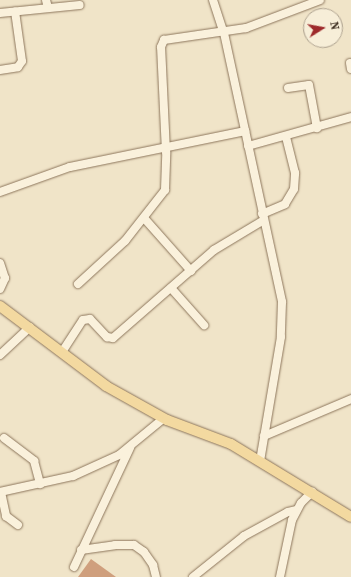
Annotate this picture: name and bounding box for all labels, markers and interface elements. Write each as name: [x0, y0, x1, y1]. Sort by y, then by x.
north arrow: [303, 8, 343, 48]
text: N: [326, 20, 342, 31]

